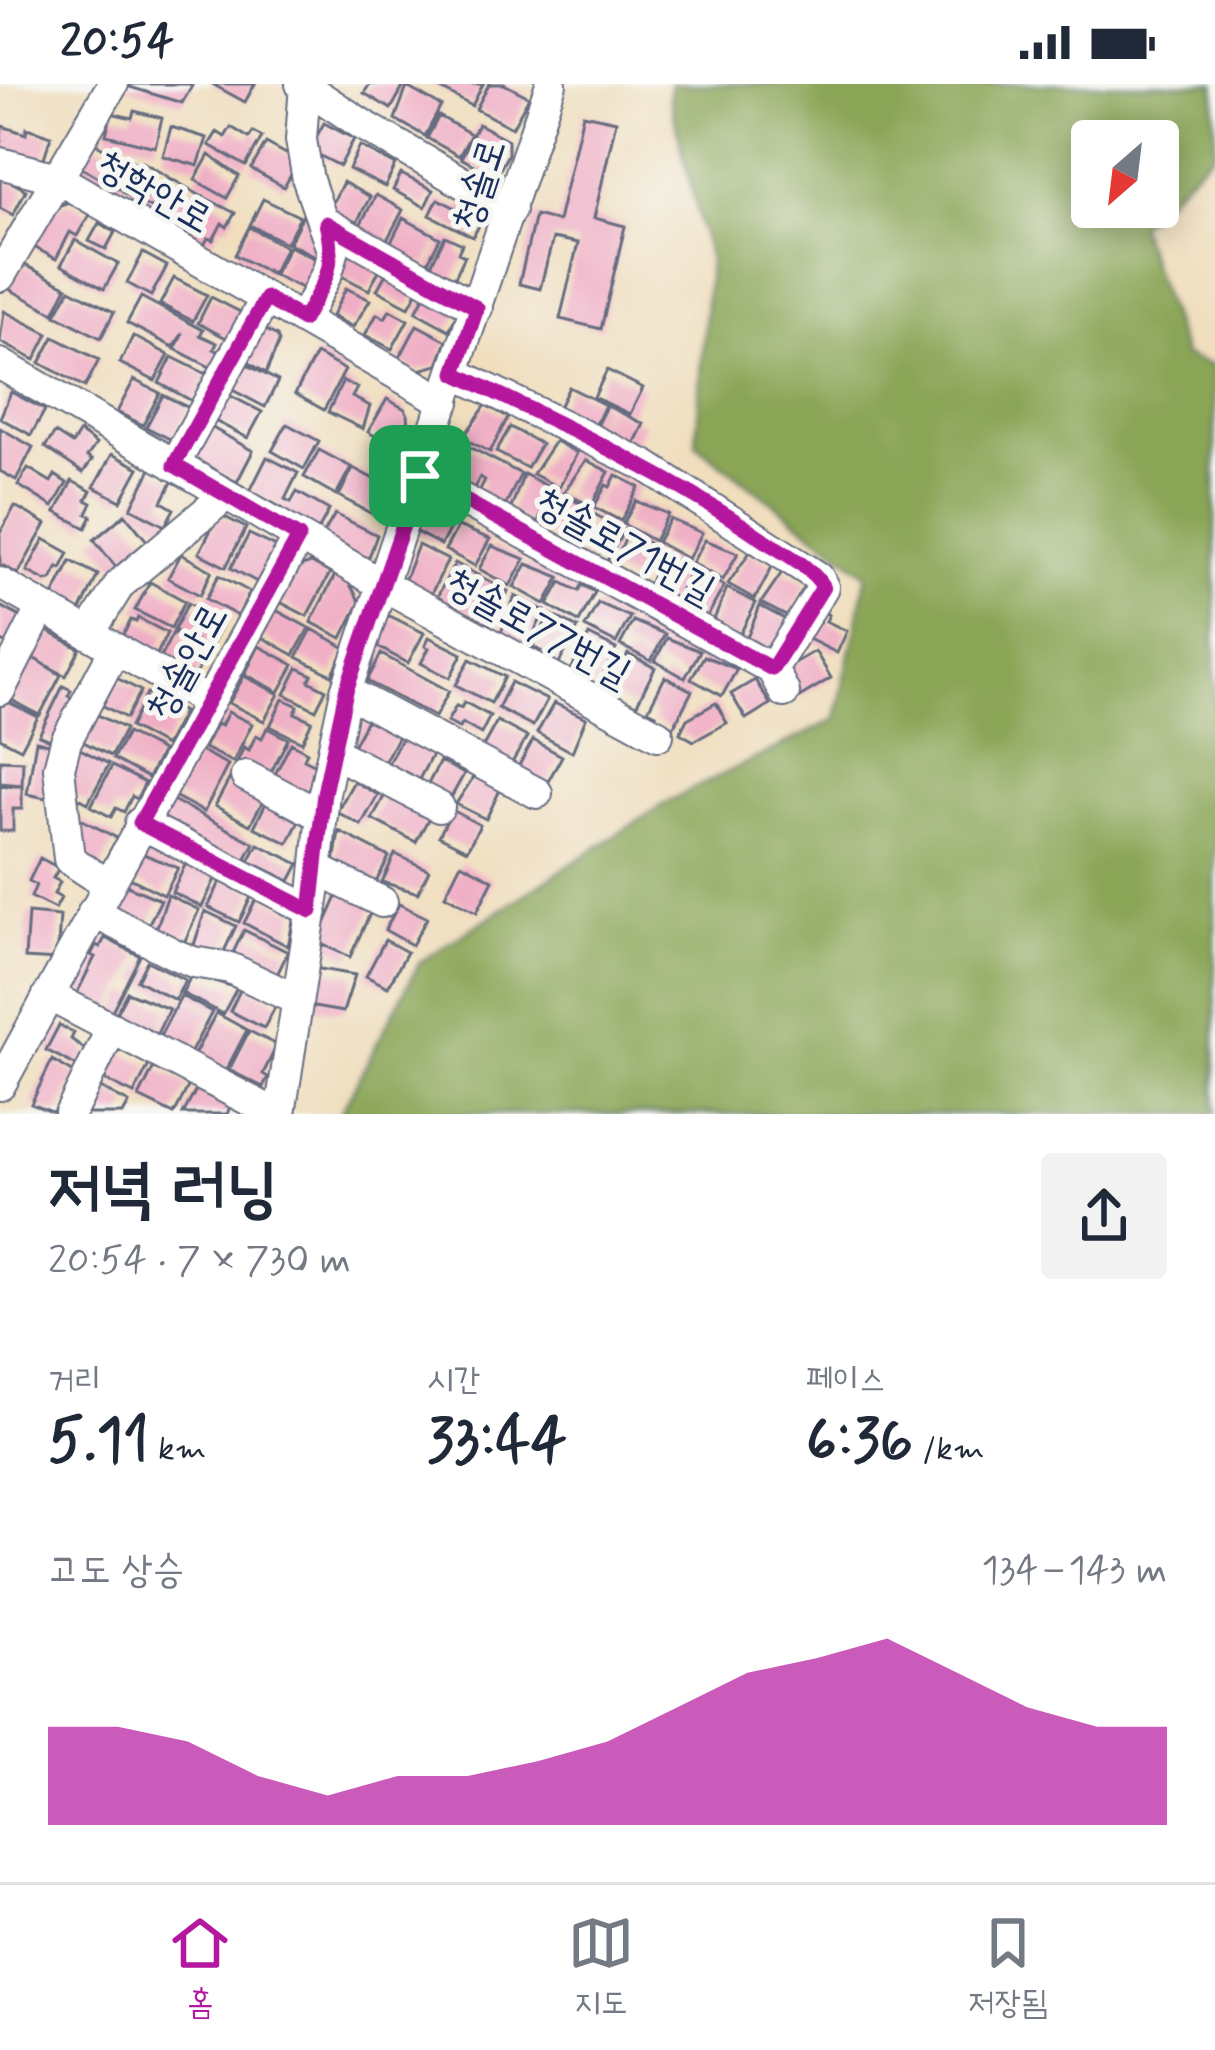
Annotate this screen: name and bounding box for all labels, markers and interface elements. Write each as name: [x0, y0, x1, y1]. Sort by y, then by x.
text: 20:54: [60, 13, 174, 72]
north arrow: [1071, 120, 1179, 228]
map controls: [1071, 120, 1179, 228]
street label: 청솔로: [442, 132, 519, 238]
street label: 청학안로: [86, 140, 220, 246]
pin: [369, 425, 471, 527]
icon: arrive: [387, 443, 453, 509]
street label: 청솔로71번길: [525, 477, 723, 617]
street label: 청솔로77번길: [436, 557, 639, 701]
street label: 청솔안로: [135, 595, 241, 730]
text: 저녁 러닝: [48, 1148, 278, 1234]
button: share: [1041, 1153, 1167, 1279]
text: 20:54 · 7 × 730 m: [48, 1236, 351, 1287]
text: 거리: [48, 1359, 101, 1403]
text: 시간: [427, 1359, 480, 1403]
text: 페이스: [806, 1359, 886, 1403]
text: 5.11: [48, 1403, 149, 1482]
text: 33:44: [427, 1403, 567, 1482]
text: 6:36: [806, 1403, 913, 1482]
text: km: [149, 1428, 206, 1472]
text: /km: [913, 1428, 985, 1472]
text: 고도 상승: [48, 1546, 184, 1597]
text: 134–143 m: [981, 1546, 1167, 1597]
tab: 홈: [167, 1910, 233, 2026]
tab: 지도: [568, 1910, 634, 2026]
tab: 저장됨: [968, 1910, 1048, 2026]

